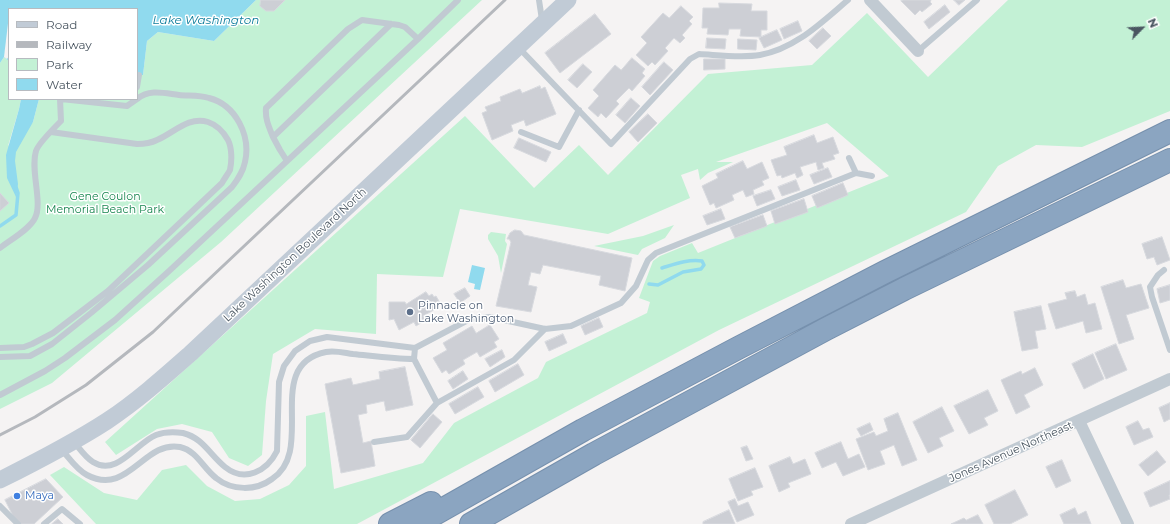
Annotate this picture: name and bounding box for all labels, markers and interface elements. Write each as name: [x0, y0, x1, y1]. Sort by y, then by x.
legend: [8, 8, 138, 100]
north arrow: [1122, 8, 1162, 48]
water label: Lake Washington: [153, 13, 259, 27]
text: N: [1145, 16, 1161, 30]
text: Road: [46, 17, 77, 32]
text: Railway: [46, 37, 92, 52]
text: Park: [46, 57, 73, 72]
text: Water: [46, 77, 82, 92]
street label: Lake Washington Boulevard North: [221, 185, 369, 325]
park label: Gene Coulon Memorial Beach Park: [46, 190, 164, 216]
place label: Pinnacle on Lake Washington: [418, 299, 514, 325]
marker: Pinnacle on Lake Washington: [405, 307, 415, 317]
street label: Jones Avenue Northeast: [947, 419, 1075, 485]
place label: Maya: [25, 489, 54, 503]
marker: Maya: [12, 491, 22, 501]

